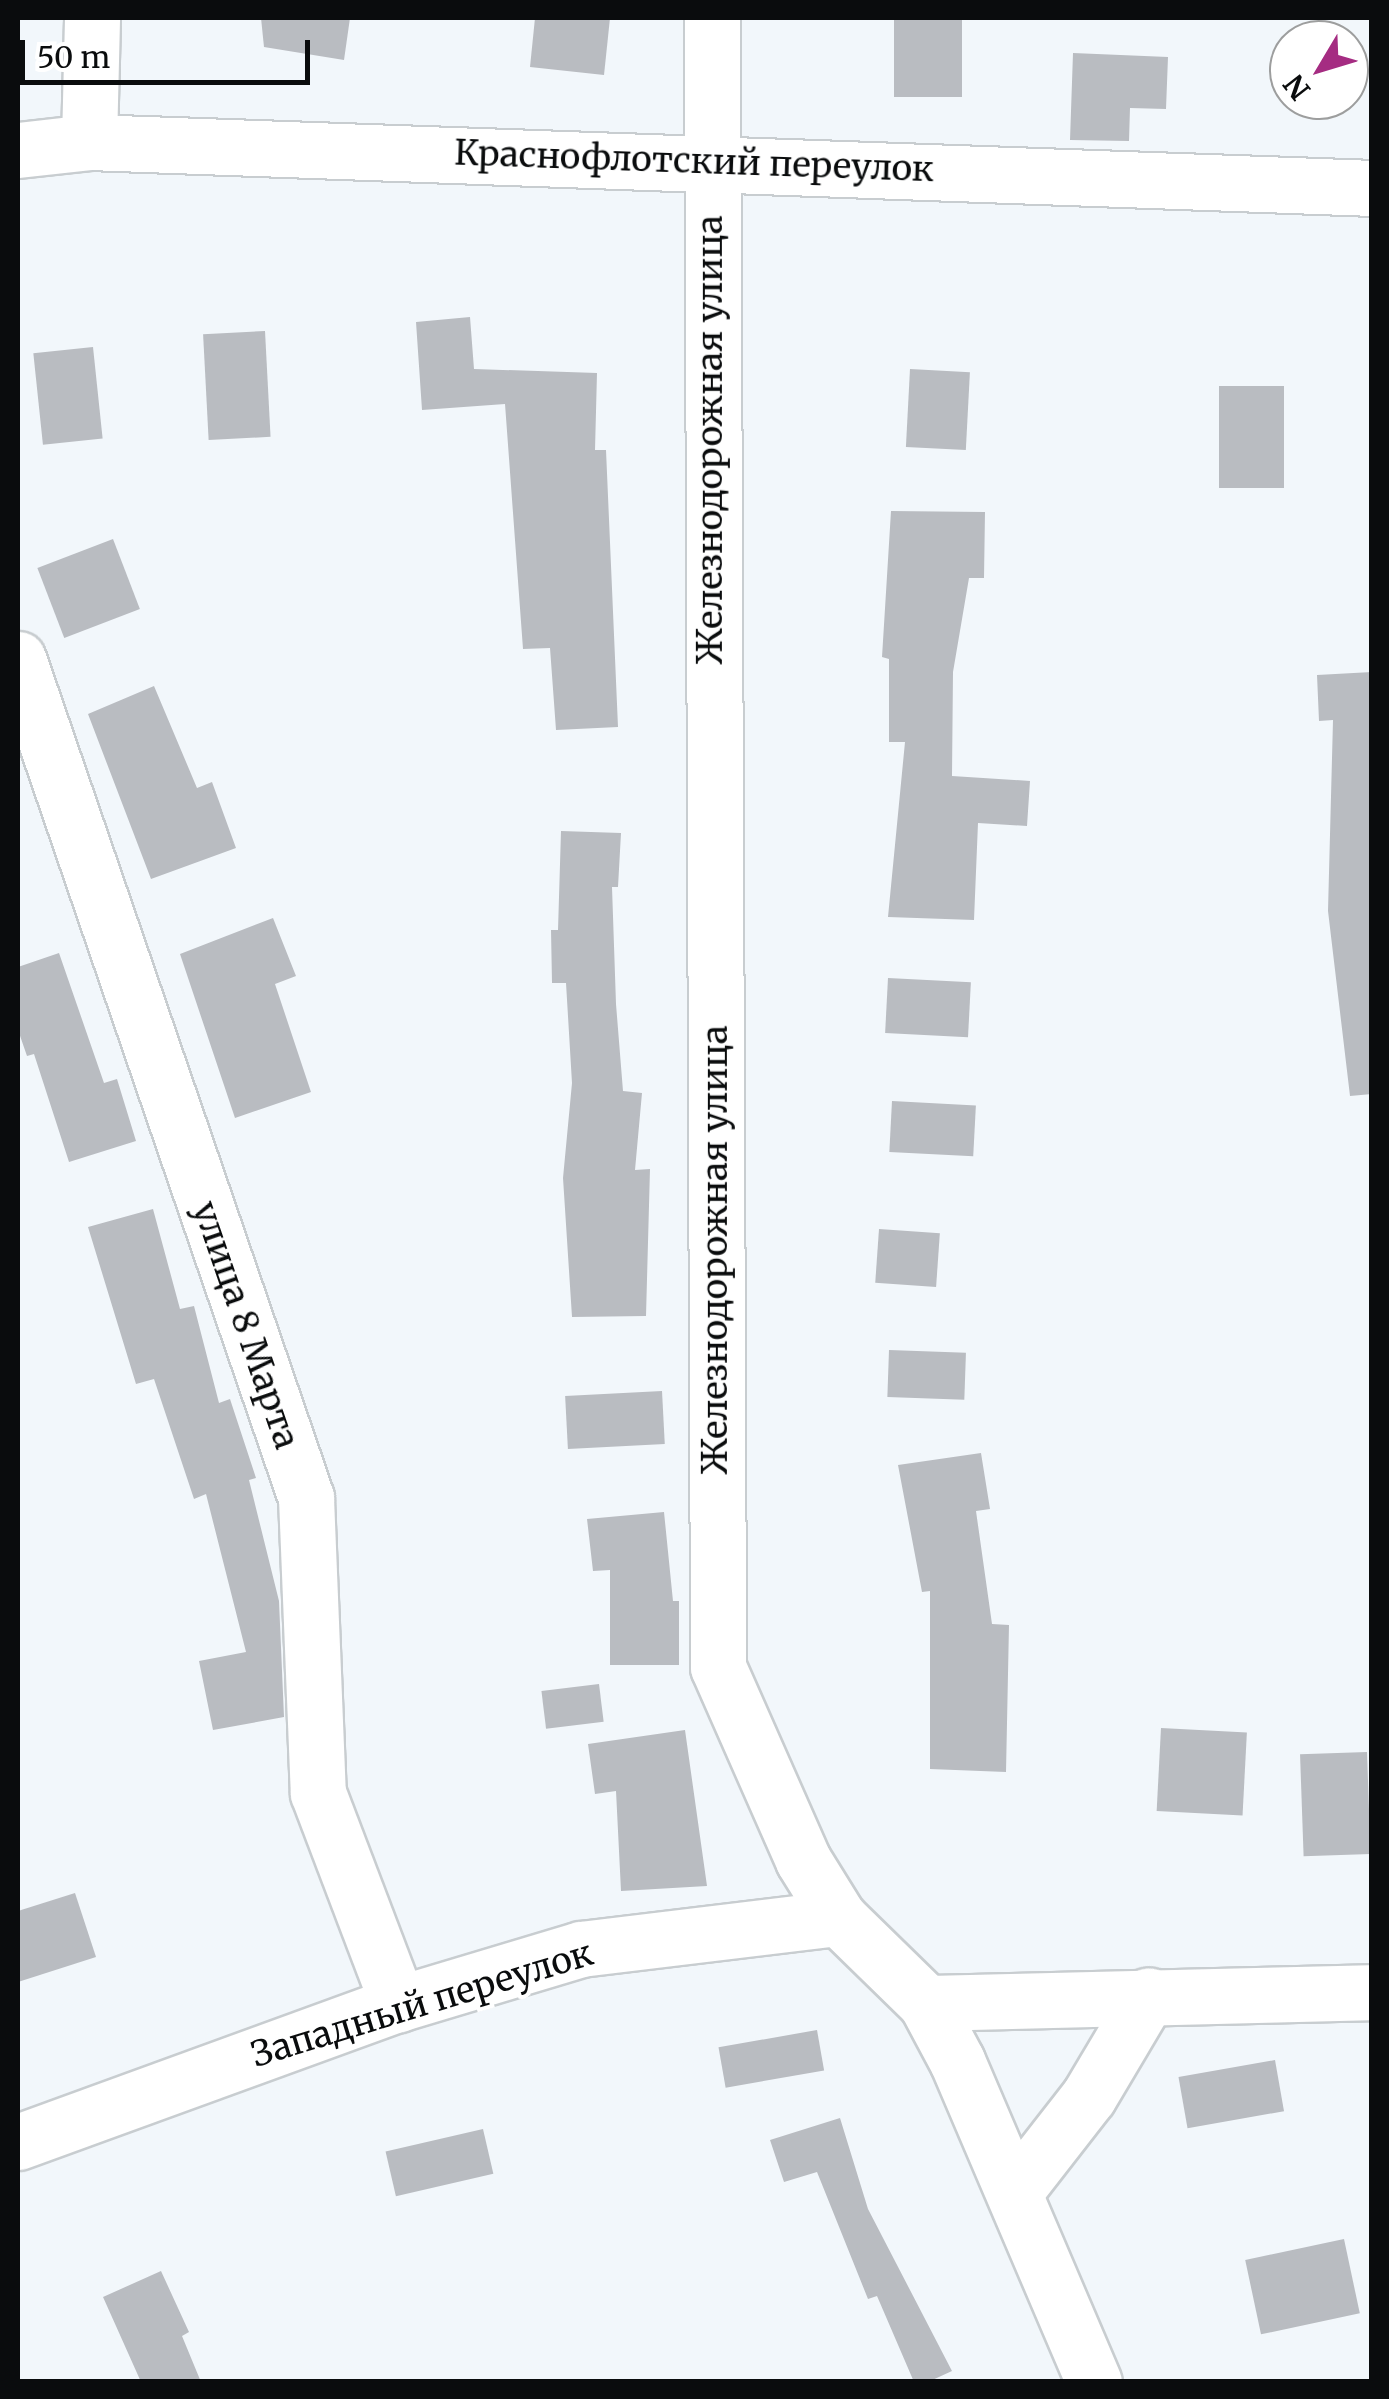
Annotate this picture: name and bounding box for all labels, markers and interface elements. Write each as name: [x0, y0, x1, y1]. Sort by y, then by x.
scale bar: [25, 20, 315, 82]
north arrow: [1269, 20, 1369, 120]
text: 50 m: [37, 38, 110, 76]
text: N: [1276, 67, 1318, 107]
street label: Краснофлотский переулок: [453, 132, 935, 190]
street label: Железнодорожная улица: [689, 215, 731, 665]
street label: Железнодорожная улица: [694, 1025, 736, 1475]
street label: улица 8 Марта: [184, 1196, 308, 1454]
street label: Западный переулок: [246, 1932, 598, 2076]

